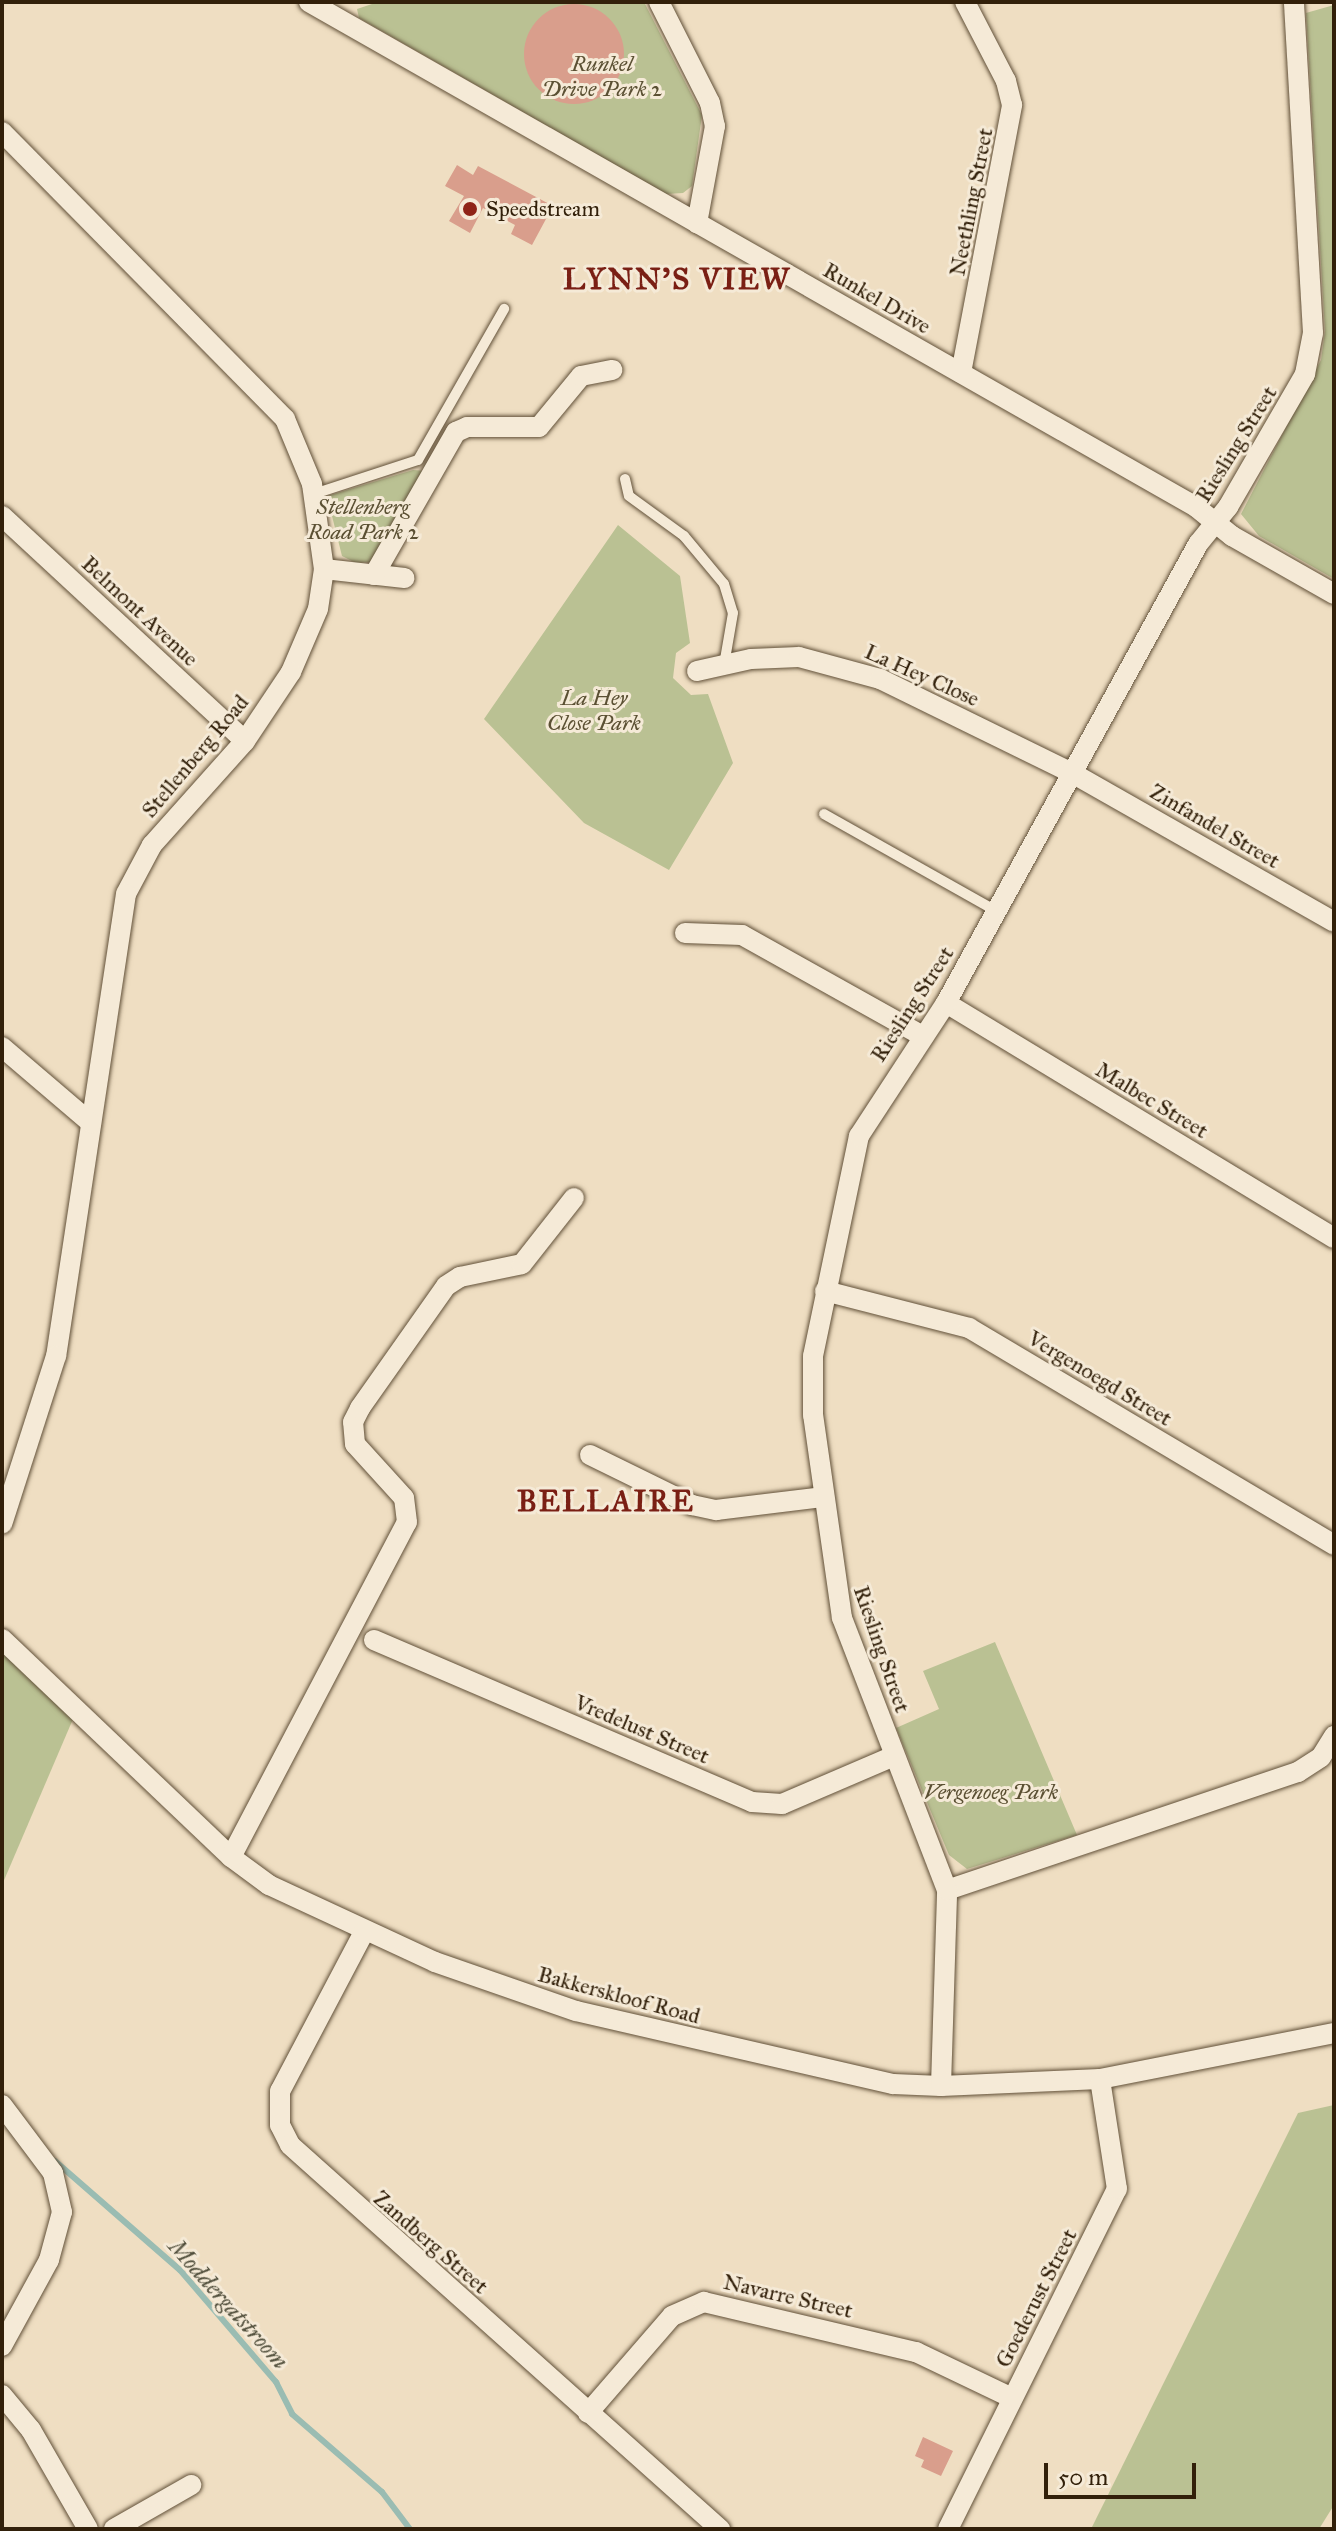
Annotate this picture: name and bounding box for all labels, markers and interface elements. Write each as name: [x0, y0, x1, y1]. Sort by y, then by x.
park label: Runkel Drive Park 2: [542, 50, 662, 102]
street label: Neethling Street: [944, 126, 998, 278]
place label: Speedstream: [486, 196, 600, 222]
marker: Speedstream: [461, 200, 479, 218]
street label: Runkel Drive: [819, 257, 935, 339]
district label: LYNN'S VIEW: [563, 261, 791, 297]
street label: Riesling Street: [1190, 381, 1282, 507]
park label: Stellenberg Road Park 2: [307, 493, 419, 544]
street label: Belmont Avenue: [76, 550, 204, 672]
street label: La Hey Close: [861, 638, 983, 712]
park label: La Hey Close Park: [547, 684, 641, 736]
street label: Stellenberg Road: [136, 689, 254, 823]
street label: Zinfandel Street: [1145, 778, 1285, 874]
street label: Riesling Street: [865, 941, 959, 1067]
street label: Malbec Street: [1091, 1056, 1213, 1144]
street label: Vergenoegd Street: [1023, 1325, 1177, 1431]
district label: BELLAIRE: [517, 1483, 695, 1519]
street label: Riesling Street: [848, 1582, 916, 1716]
street label: Vredelust Street: [571, 1689, 713, 1769]
park label: Vergenoeg Park: [924, 1779, 1058, 1805]
street label: Bakkerskloof Road: [535, 1961, 703, 2029]
street label: Zandberg Street: [368, 2185, 494, 2299]
street label: Goederust Street: [990, 2224, 1082, 2372]
water label: Moddergatstroom: [162, 2233, 294, 2375]
street label: Navarre Street: [721, 2268, 855, 2324]
scale bar: [1048, 2447, 1200, 2497]
text: 50 m: [1058, 2462, 1108, 2492]

